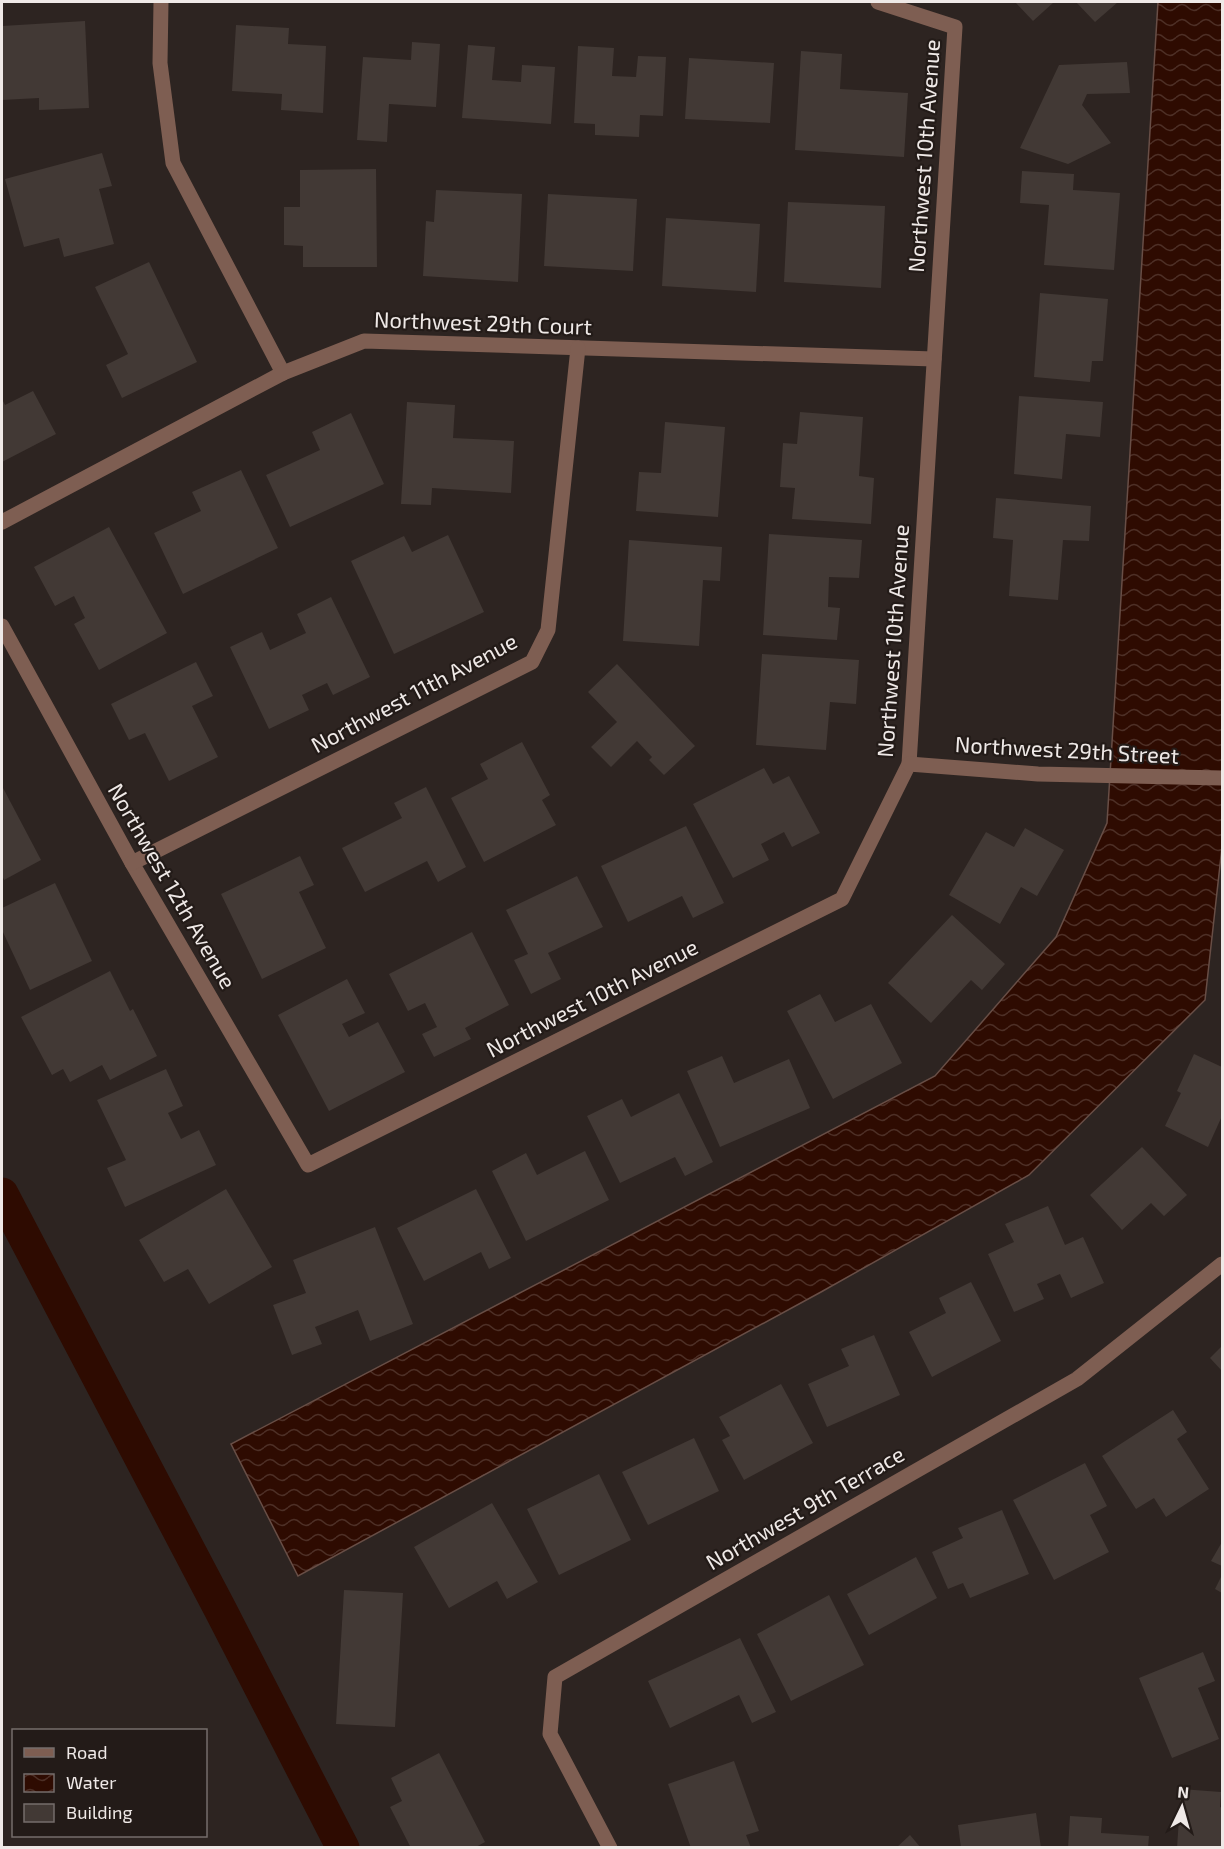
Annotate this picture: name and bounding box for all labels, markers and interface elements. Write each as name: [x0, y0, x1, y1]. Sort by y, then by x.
street label: Northwest 10th Avenue: [902, 38, 944, 273]
street label: Northwest 29th Court: [374, 305, 592, 339]
street label: Northwest 10th Avenue: [871, 523, 913, 758]
street label: Northwest 11th Avenue: [306, 627, 521, 757]
street label: Northwest 29th Street: [954, 730, 1180, 768]
street label: Northwest 12th Avenue: [103, 778, 242, 993]
street label: Northwest 10th Avenue: [482, 932, 702, 1062]
street label: Northwest 9th Terrace: [701, 1440, 908, 1575]
legend: [12, 1729, 207, 1837]
text: Road: [66, 1741, 107, 1763]
text: Water: [66, 1771, 116, 1793]
north arrow: [1152, 1777, 1212, 1837]
text: N: [1177, 1782, 1190, 1802]
text: Building: [66, 1801, 133, 1823]

